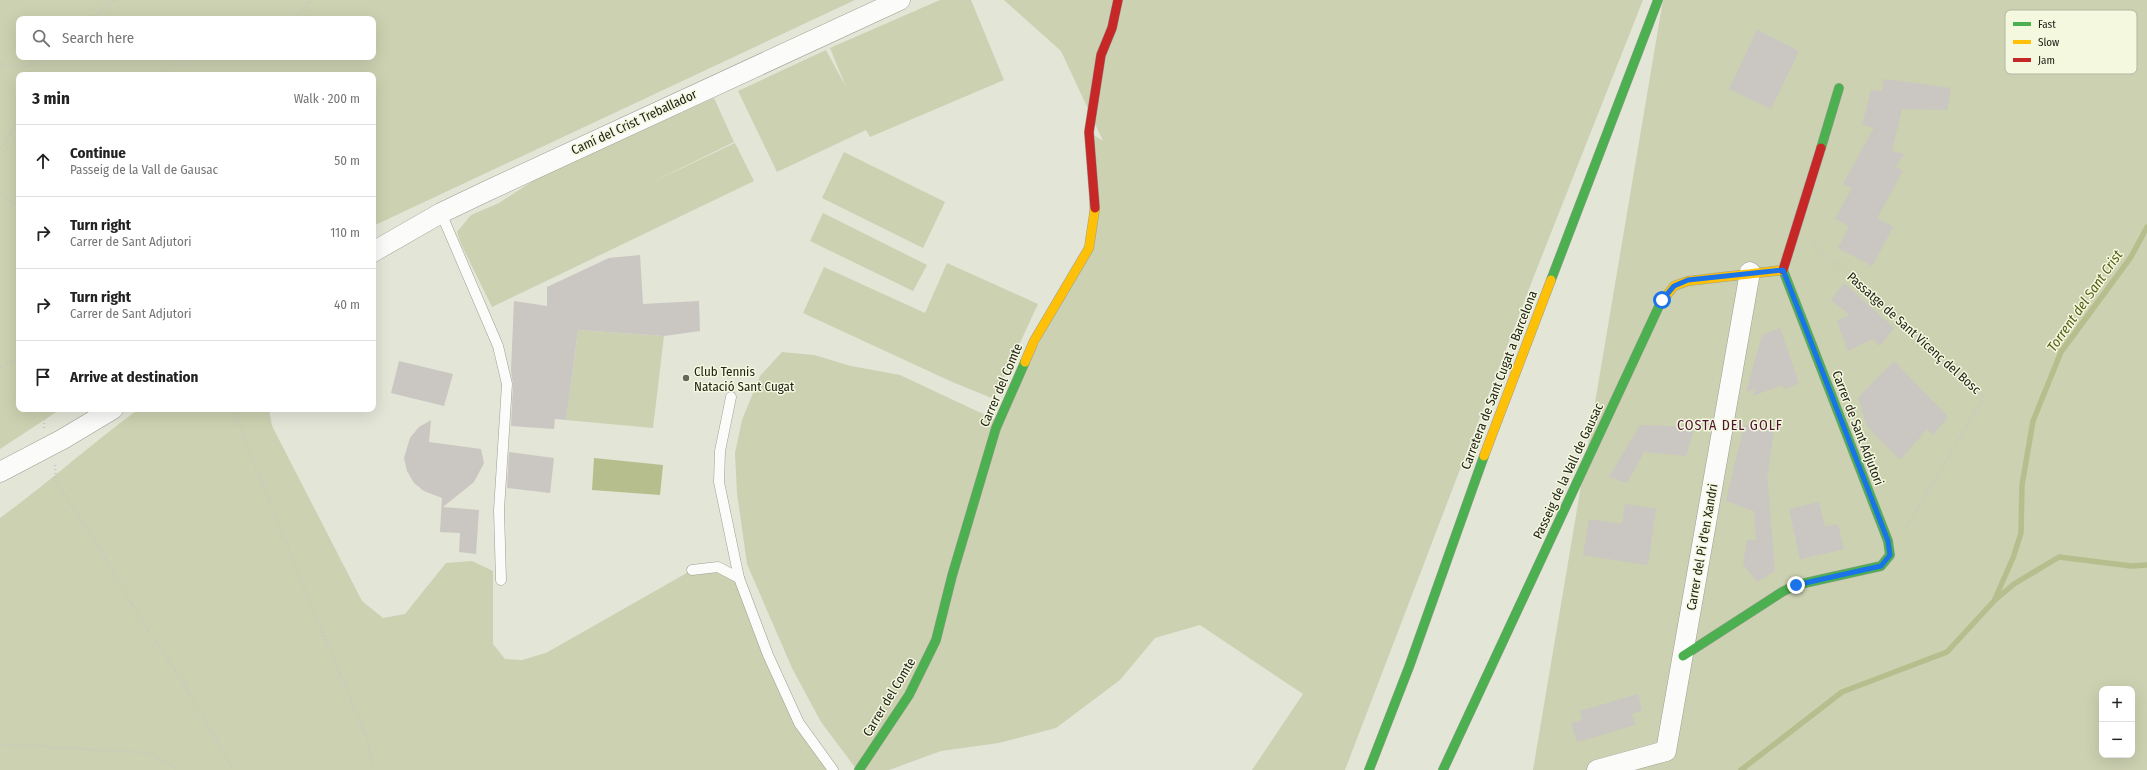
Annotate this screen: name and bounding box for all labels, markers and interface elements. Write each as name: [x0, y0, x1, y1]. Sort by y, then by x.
legend: [2005, 10, 2137, 74]
search box: [16, 16, 376, 60]
text: Fast: [2038, 18, 2056, 31]
icon: search: [30, 27, 52, 49]
text: Search here: [62, 29, 134, 47]
text: Slow: [2038, 36, 2059, 49]
text: Jam: [2038, 54, 2055, 67]
street label: Camí del Crist Treballador: [569, 86, 700, 158]
text: 3 min: [32, 88, 70, 109]
text: Walk · 200 m: [294, 91, 360, 106]
text: Continue: [70, 144, 126, 162]
icon: ahead: [32, 150, 54, 172]
text: 50 m: [334, 153, 360, 168]
text: Passeig de la Vall de Gausac: [70, 162, 218, 177]
text: Turn right: [70, 216, 131, 234]
icon: right: [32, 222, 54, 244]
text: 110 m: [330, 225, 360, 240]
text: Carrer de Sant Adjutori: [70, 234, 192, 249]
water label: Torrent del Sant Crist: [2044, 247, 2127, 355]
street label: Passatge de Sant Vicenç del Bosc: [1844, 269, 1984, 397]
text: Turn right: [70, 288, 131, 306]
street label: Carretera de Sant Cugat a Barcelona: [1458, 288, 1540, 472]
route start: [1653, 291, 1671, 309]
icon: right: [32, 294, 54, 316]
text: 40 m: [334, 297, 360, 312]
text: Carrer de Sant Adjutori: [70, 306, 192, 321]
street label: Carrer del Comte: [977, 341, 1025, 429]
place label: Club Tennis Natació Sant Cugat: [694, 364, 795, 394]
icon: arrive: [32, 366, 54, 388]
text: Arrive at destination: [70, 368, 198, 386]
street label: Carrer de Sant Adjutori: [1829, 369, 1887, 487]
marker: Club Tennis Natació Sant Cugat: [681, 373, 691, 383]
street label: Passeig de la Vall de Gausac: [1530, 400, 1606, 541]
district label: COSTA DEL GOLF: [1677, 417, 1783, 434]
street label: Carrer del Pi d'en Xandri: [1683, 482, 1721, 612]
route end: [1787, 576, 1805, 594]
street label: Carrer del Comte: [860, 655, 918, 739]
map controls: [2099, 686, 2135, 758]
button: +: [2099, 686, 2135, 722]
button: −: [2099, 722, 2135, 758]

